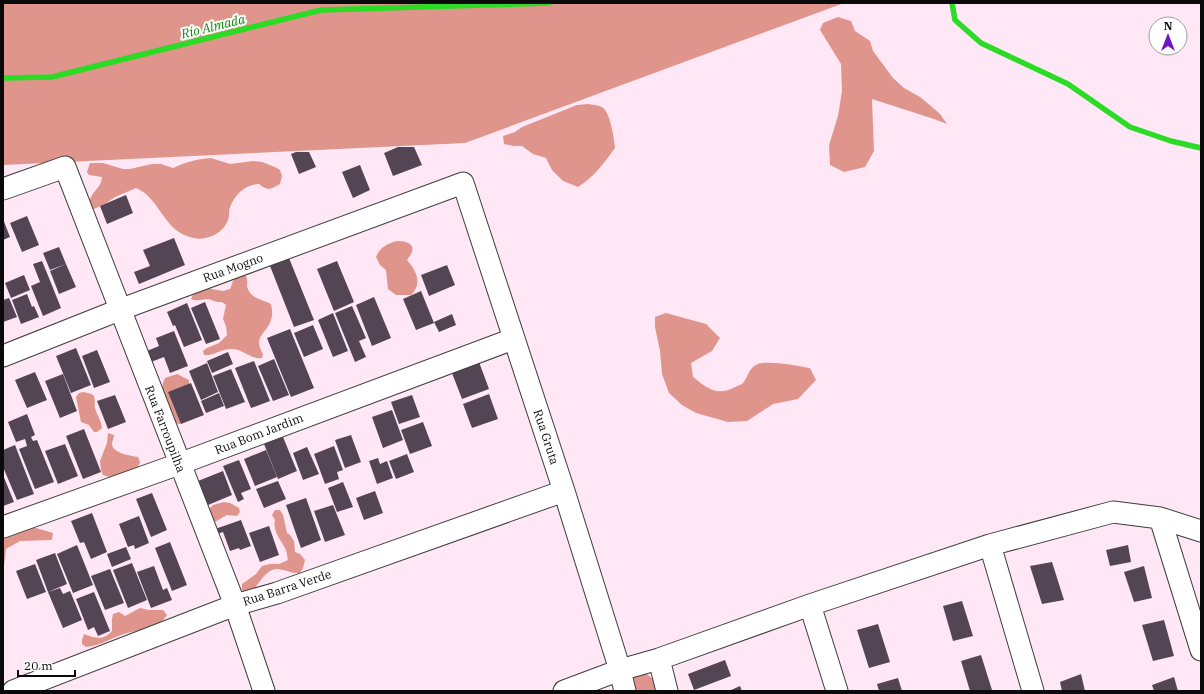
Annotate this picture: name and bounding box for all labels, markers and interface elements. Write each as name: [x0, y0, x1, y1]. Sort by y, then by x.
water label: Río Almada: [178, 10, 247, 43]
north arrow: [1148, 16, 1188, 56]
text: N: [1164, 19, 1173, 33]
street label: Rua Mogno: [201, 250, 265, 285]
street label: Rua Farroupilha: [142, 383, 189, 475]
street label: Rua Gruta: [531, 407, 563, 467]
street label: Rua Bom Jardim: [212, 410, 306, 457]
street label: Rua Barra Verde: [241, 566, 333, 609]
scale bar: [18, 652, 75, 678]
text: 20 m: [24, 658, 53, 673]

